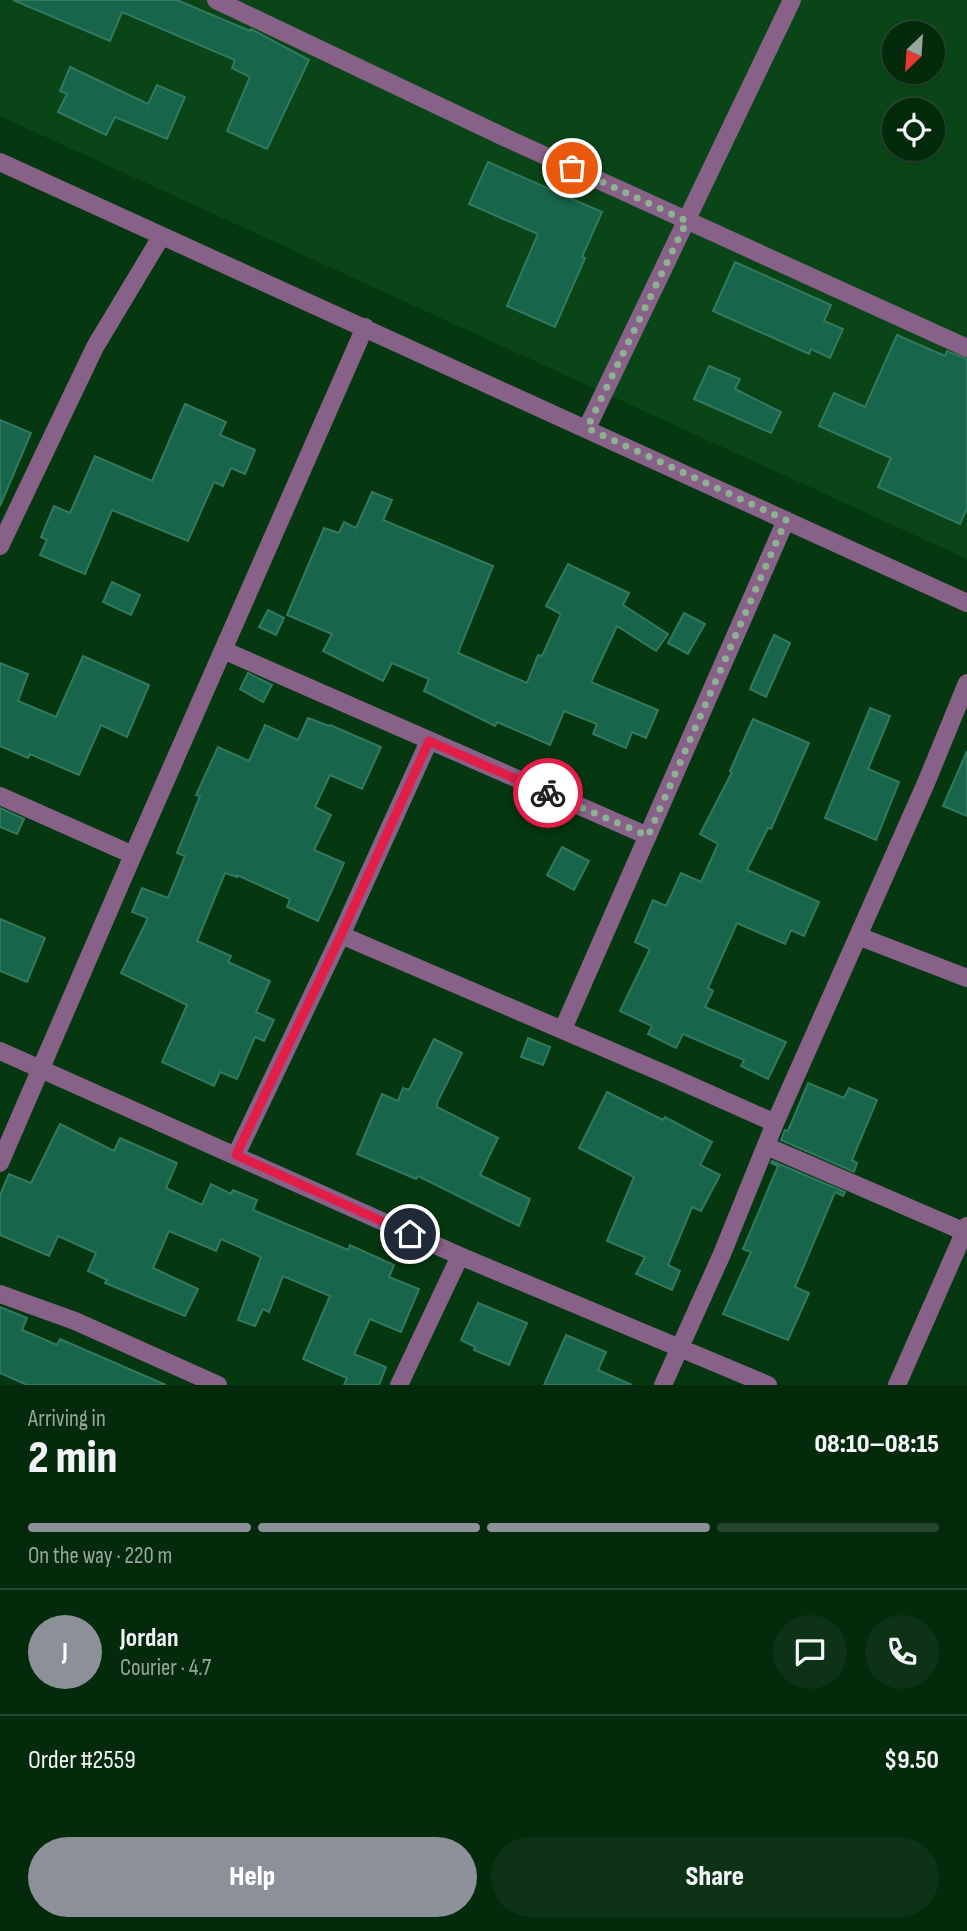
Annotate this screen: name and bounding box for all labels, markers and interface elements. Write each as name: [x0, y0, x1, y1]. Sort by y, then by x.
north arrow: [882, 21, 945, 84]
map controls: [882, 21, 945, 161]
button: locate: [882, 98, 945, 161]
pin: [542, 138, 602, 198]
icon: bag: [553, 149, 591, 187]
courier: [513, 758, 583, 828]
icon: bike: [529, 774, 567, 812]
pin: [380, 1204, 440, 1264]
icon: home: [391, 1215, 429, 1253]
text: Arriving in: [28, 1405, 106, 1433]
text: 08:10–08:15: [814, 1429, 939, 1460]
text: 2 min: [28, 1431, 117, 1486]
text: On the way · 220 m: [28, 1542, 172, 1570]
button: chat: [773, 1615, 847, 1689]
button: phone: [865, 1615, 939, 1689]
text: Jordan: [120, 1623, 178, 1654]
text: J: [62, 1637, 68, 1668]
text: Courier · 4.7: [120, 1654, 211, 1682]
text: Order #2559: [28, 1745, 136, 1776]
text: $9.50: [884, 1745, 939, 1776]
button: Help: [28, 1837, 477, 1917]
button: Share: [491, 1837, 939, 1917]

